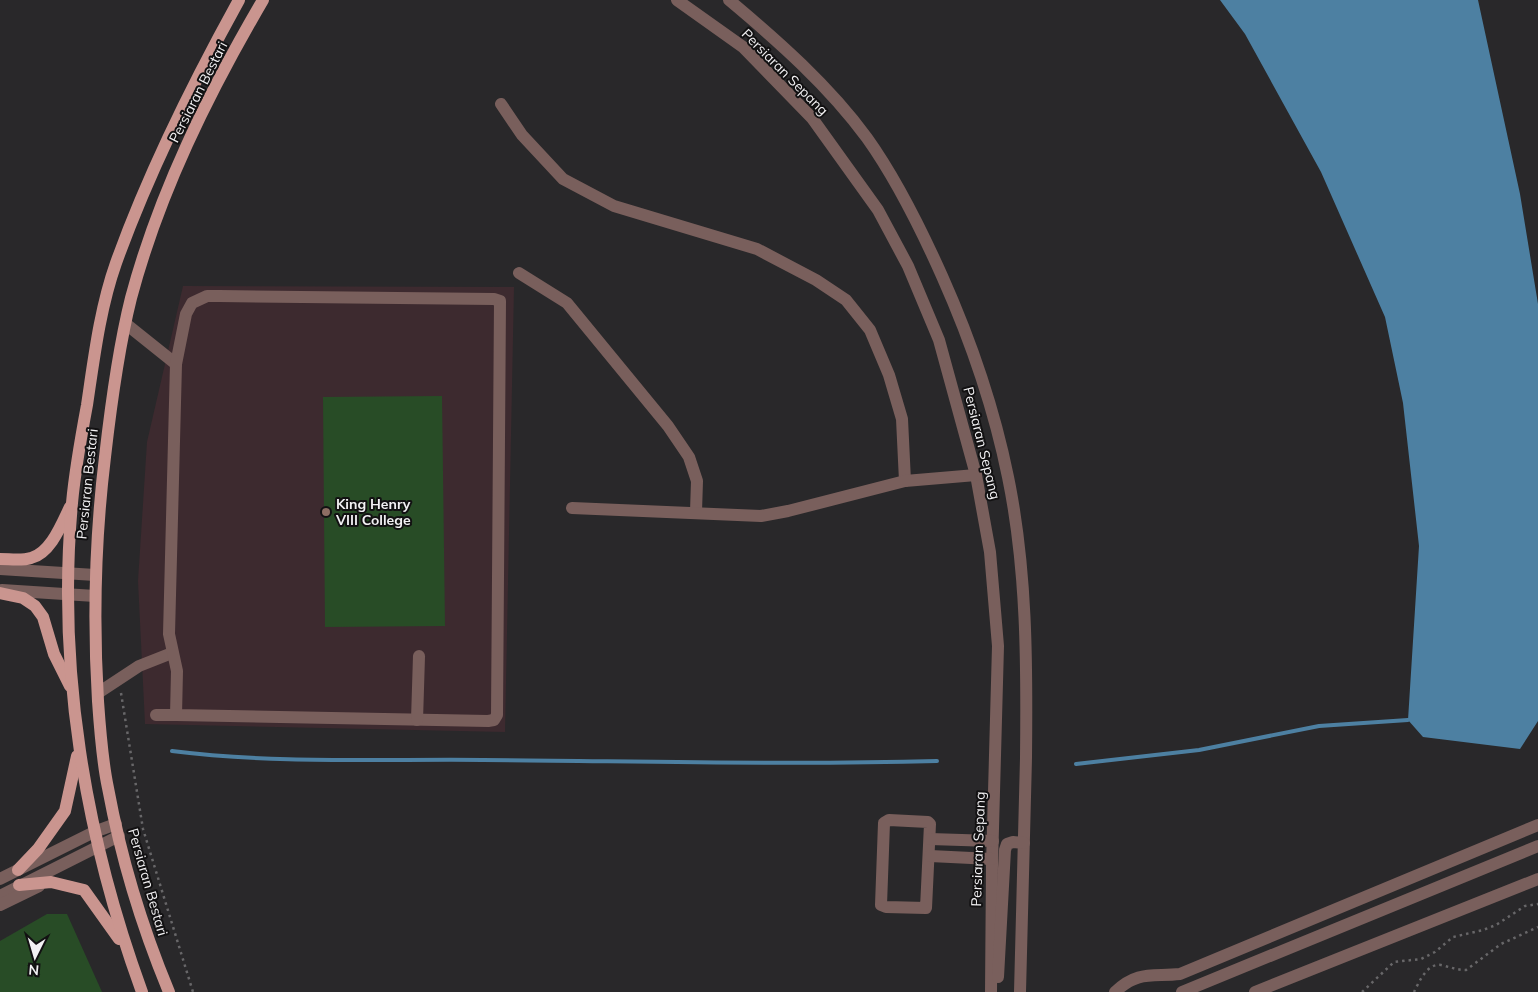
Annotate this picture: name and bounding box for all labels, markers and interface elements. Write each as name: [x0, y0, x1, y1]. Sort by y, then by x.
street label: Persiaran Sepang: [738, 25, 832, 119]
street label: Persiaran Bestari: [165, 38, 231, 146]
street label: Persiaran Sepang: [959, 385, 1005, 501]
street label: Persiaran Bestari: [72, 428, 102, 540]
place label: King Henry VIII College: [335, 495, 411, 529]
marker: King Henry VIII College: [320, 506, 332, 518]
street label: Persiaran Sepang: [967, 791, 989, 907]
street label: Persiaran Bestari: [124, 826, 172, 938]
north arrow: [10, 932, 60, 982]
text: N: [28, 961, 40, 979]

